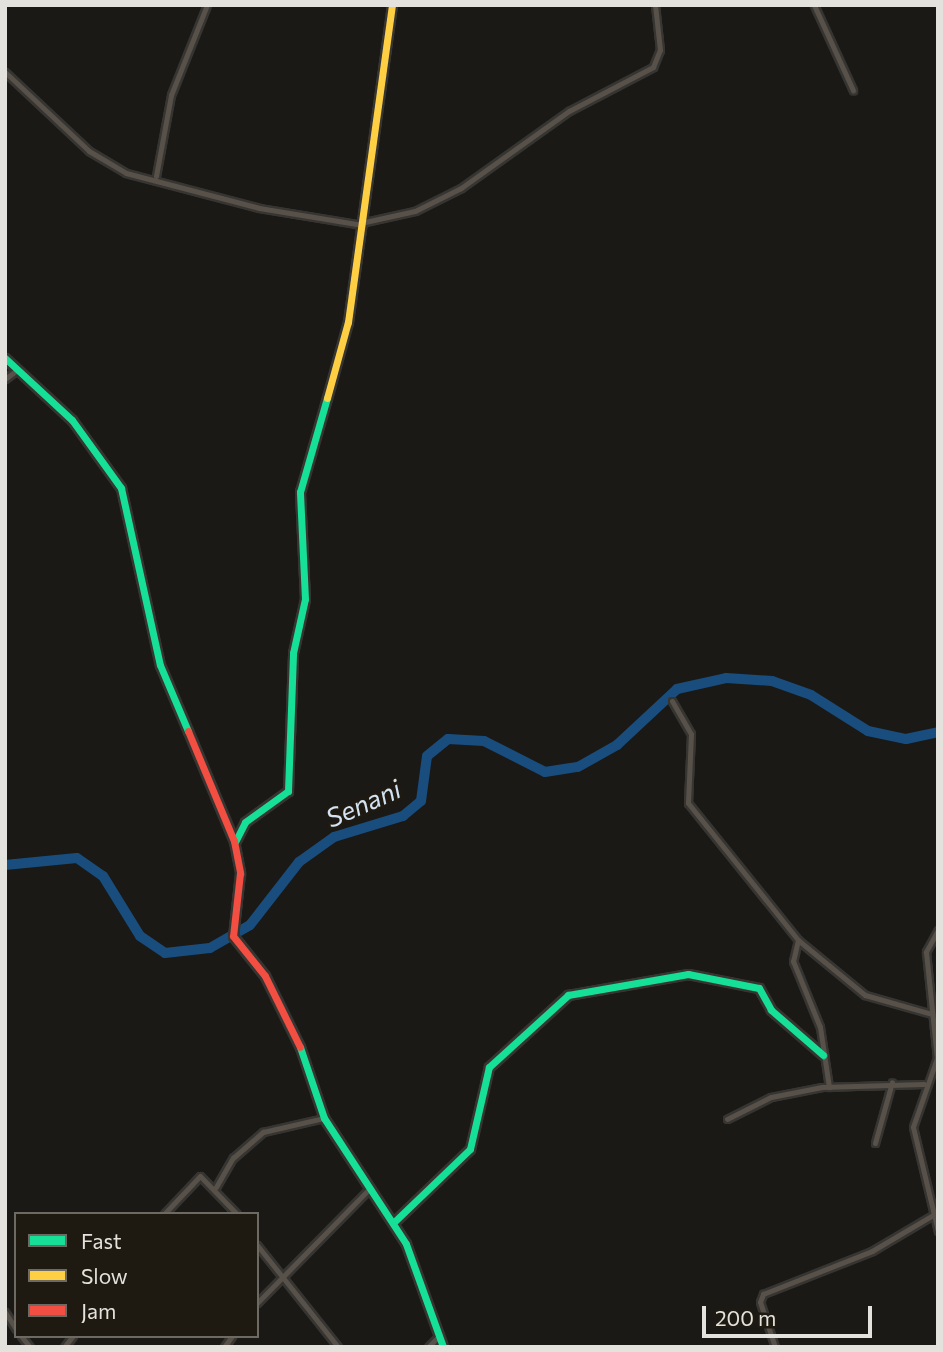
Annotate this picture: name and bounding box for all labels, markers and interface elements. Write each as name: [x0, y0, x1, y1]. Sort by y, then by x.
water label: Senani: [321, 773, 405, 833]
legend: [14, 1212, 259, 1338]
text: Fast: [81, 1228, 122, 1253]
text: Slow: [81, 1263, 128, 1288]
scale bar: [705, 1292, 875, 1336]
text: Jam: [81, 1298, 116, 1323]
text: 200 m: [715, 1305, 776, 1330]

